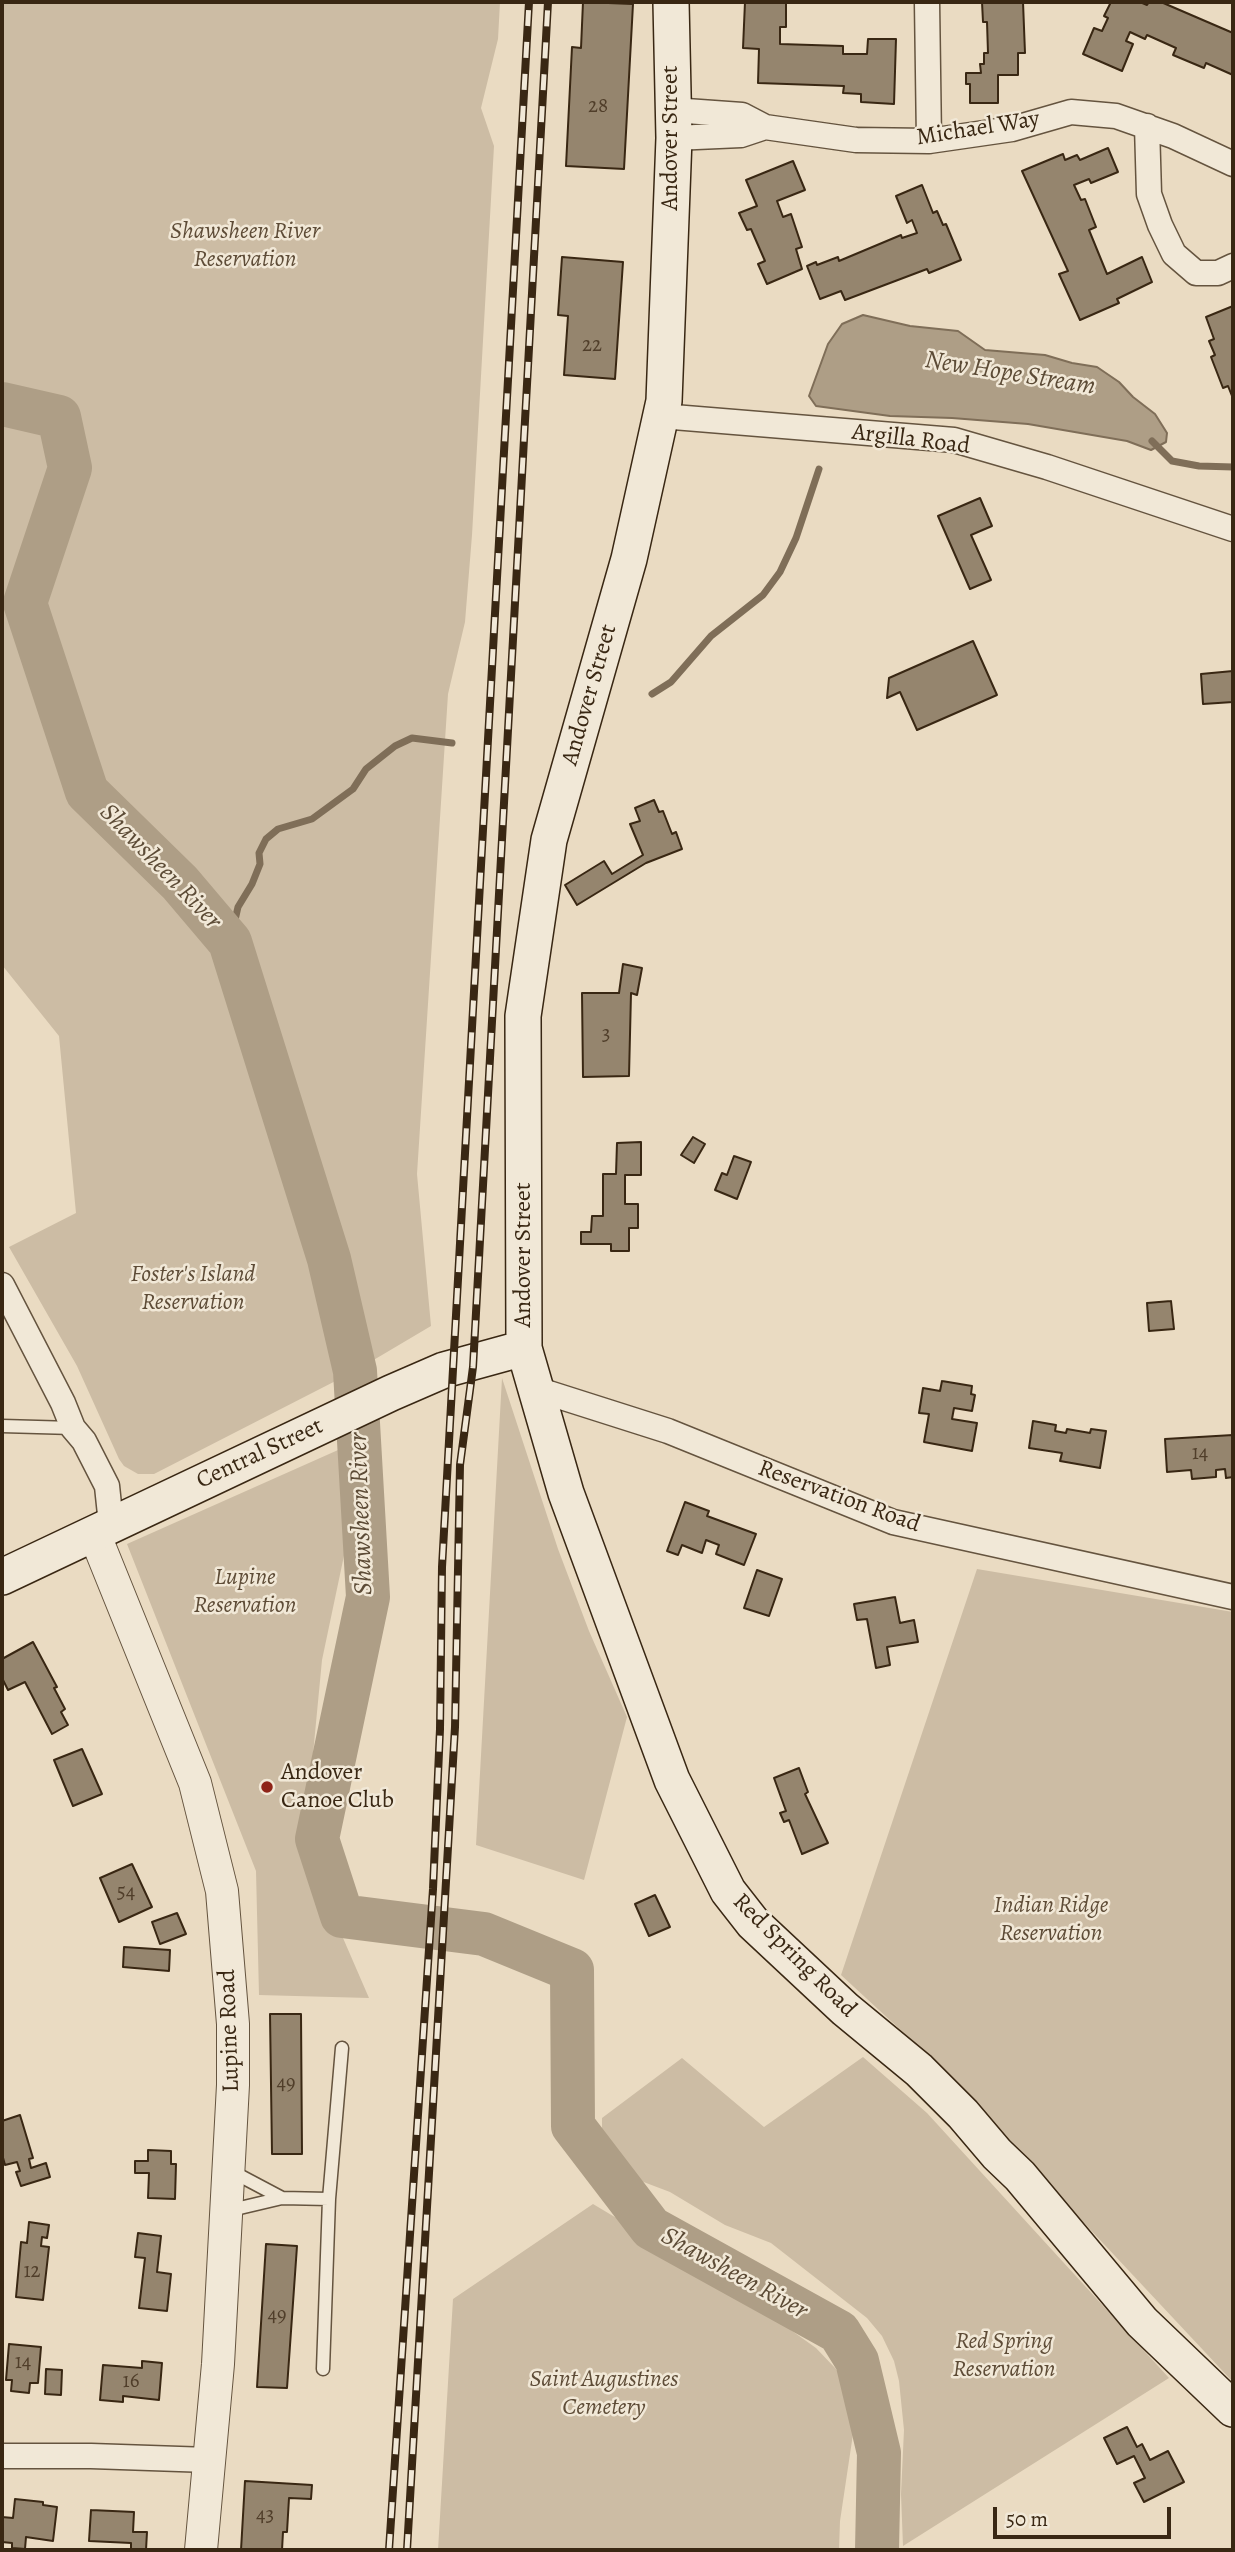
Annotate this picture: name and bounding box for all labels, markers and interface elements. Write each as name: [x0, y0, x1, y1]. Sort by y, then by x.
street label: Andover Street: [657, 65, 685, 211]
house number: 28: [588, 94, 608, 120]
street label: Michael Way: [914, 105, 1042, 153]
park label: Shawsheen River Reservation: [170, 218, 320, 274]
house number: 22: [582, 333, 602, 359]
water label: New Hope Stream: [922, 345, 1098, 403]
street label: Argilla Road: [850, 418, 972, 462]
street label: Andover Street: [556, 621, 624, 769]
water label: Shawsheen River: [92, 798, 228, 936]
house number: 3: [602, 1022, 610, 1048]
street label: Andover Street: [510, 1182, 538, 1328]
park label: Foster's Island Reservation: [131, 1261, 255, 1317]
street label: Central Street: [192, 1412, 328, 1496]
water label: Shawsheen River: [344, 1432, 380, 1596]
house number: 14: [1192, 1441, 1208, 1467]
street label: Reservation Road: [754, 1454, 924, 1540]
park label: Lupine Reservation: [194, 1564, 296, 1620]
place label: Andover Canoe Club: [281, 1759, 394, 1815]
marker: Andover Canoe Club: [259, 1779, 275, 1795]
house number: 54: [117, 1880, 135, 1906]
street label: Red Spring Road: [726, 1888, 862, 2024]
park label: Indian Ridge Reservation: [994, 1892, 1108, 1948]
street label: Lupine Road: [213, 1969, 247, 2093]
house number: 49: [276, 2071, 296, 2097]
water label: Shawsheen River: [655, 2221, 813, 2327]
house number: 12: [23, 2259, 41, 2285]
house number: 49: [267, 2303, 287, 2329]
park label: Red Spring Reservation: [953, 2328, 1055, 2384]
house number: 14: [15, 2350, 31, 2376]
park label: Saint Augustines Cemetery: [530, 2366, 678, 2422]
house number: 16: [123, 2369, 139, 2395]
scale bar: [997, 2492, 1176, 2536]
house number: 43: [256, 2503, 274, 2529]
text: 50 m: [1006, 2505, 1048, 2533]

